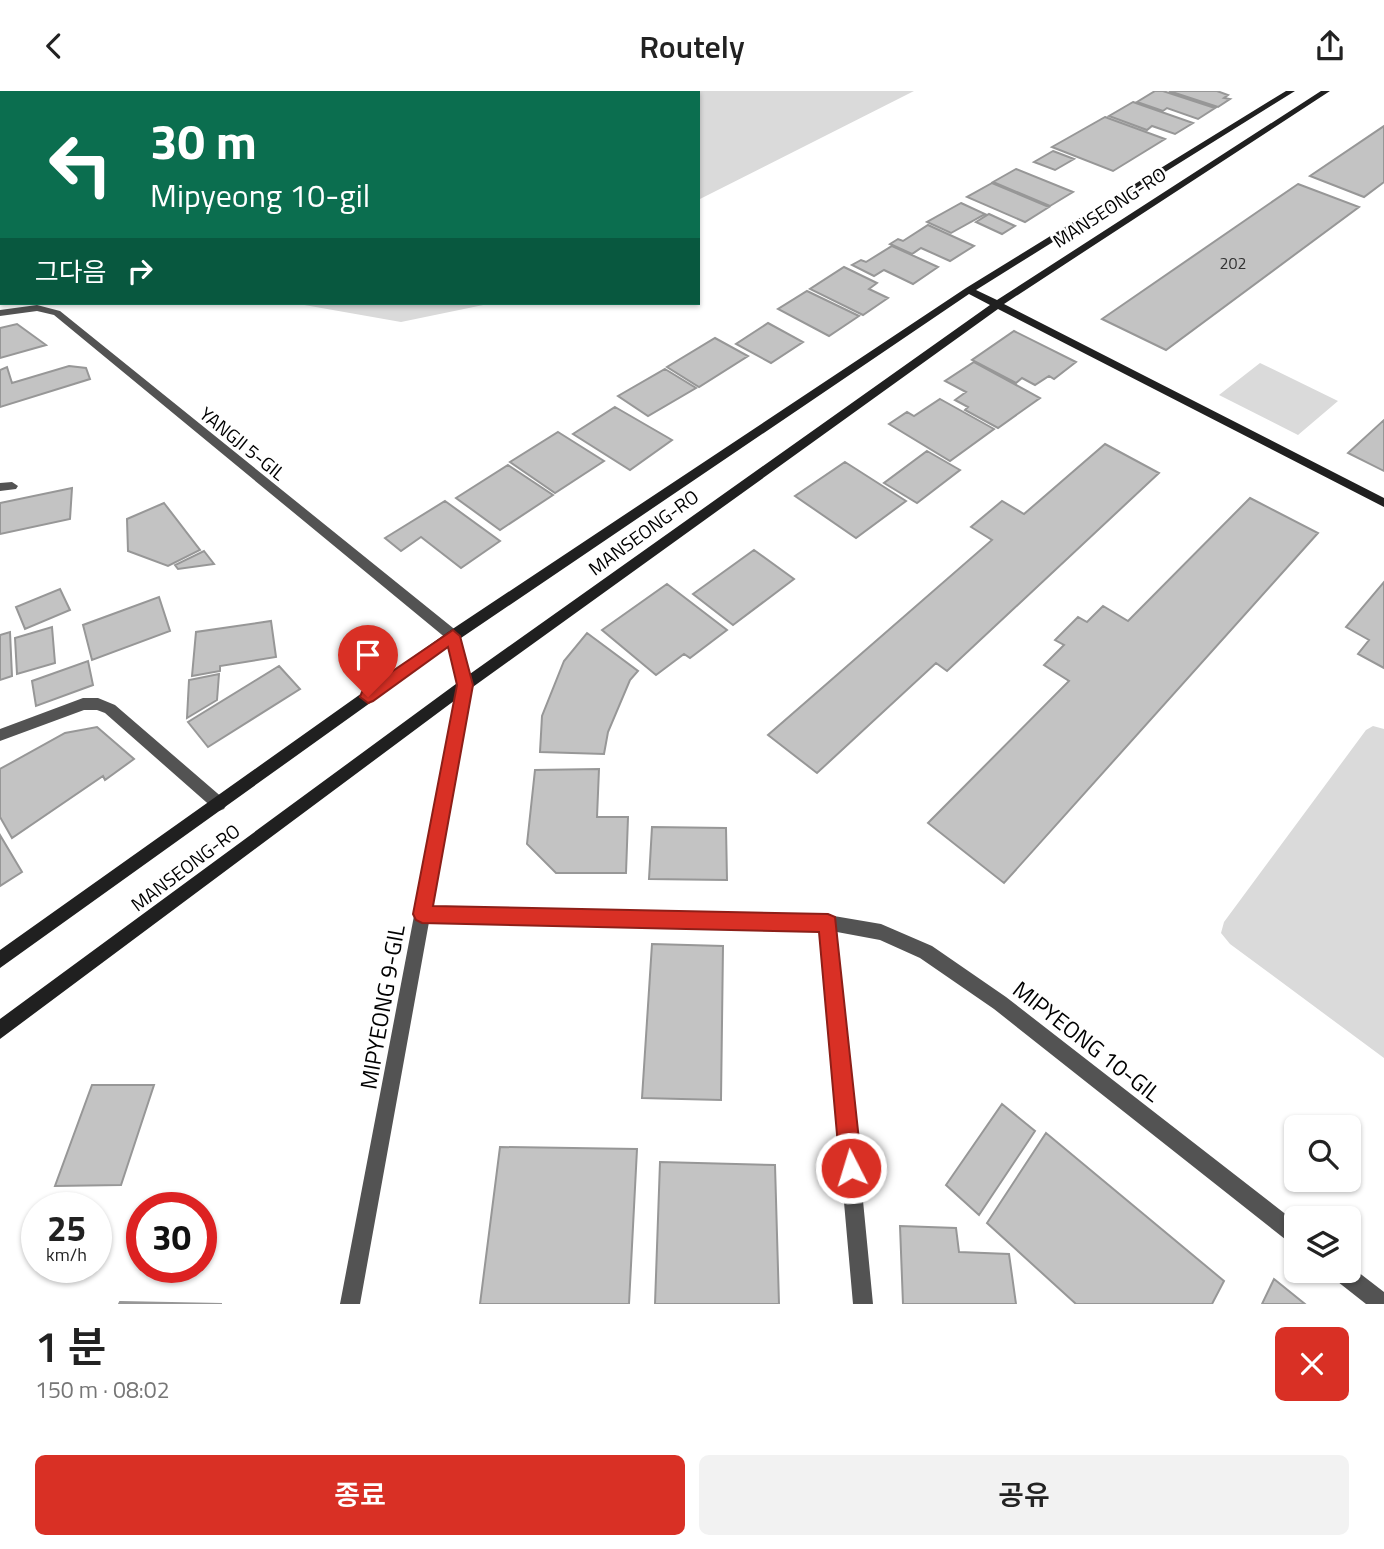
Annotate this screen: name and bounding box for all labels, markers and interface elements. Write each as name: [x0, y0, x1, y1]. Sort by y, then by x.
text: Routely: [639, 22, 745, 70]
icon: back: [35, 27, 73, 65]
icon: share: [1311, 27, 1349, 65]
text: 30 m: [150, 103, 257, 178]
icon: left: [35, 119, 126, 210]
street label: MANSEONG-RO: [1046, 159, 1172, 255]
text: Mipyeong 10-gil: [150, 171, 370, 219]
house number: 202: [1220, 251, 1246, 275]
text: 그다음: [35, 252, 107, 291]
icon: right: [121, 252, 159, 290]
street label: YANGJI 5-GIL: [194, 399, 292, 487]
street label: MANSEONG-RO: [582, 482, 704, 582]
pin: [338, 625, 398, 697]
icon: arrive: [349, 636, 387, 674]
street label: MANSEONG-RO: [124, 816, 246, 918]
street label: MIPYEONG 9-GIL: [350, 922, 414, 1092]
street label: MIPYEONG 10-GIL: [1005, 972, 1169, 1110]
map controls: [1284, 1115, 1361, 1283]
button: search: [1284, 1115, 1361, 1192]
position arrow: [814, 1131, 888, 1205]
speed limit sign: 30: [126, 1192, 217, 1283]
text: 25: [47, 1201, 86, 1255]
button: layers: [1284, 1206, 1361, 1283]
text: km/h: [46, 1241, 87, 1268]
text: 1 분: [35, 1314, 106, 1378]
button: close: [1275, 1327, 1349, 1401]
text: 150 m · 08:02: [35, 1372, 170, 1407]
button: 종료: [35, 1455, 685, 1535]
button: 공유: [699, 1455, 1349, 1535]

